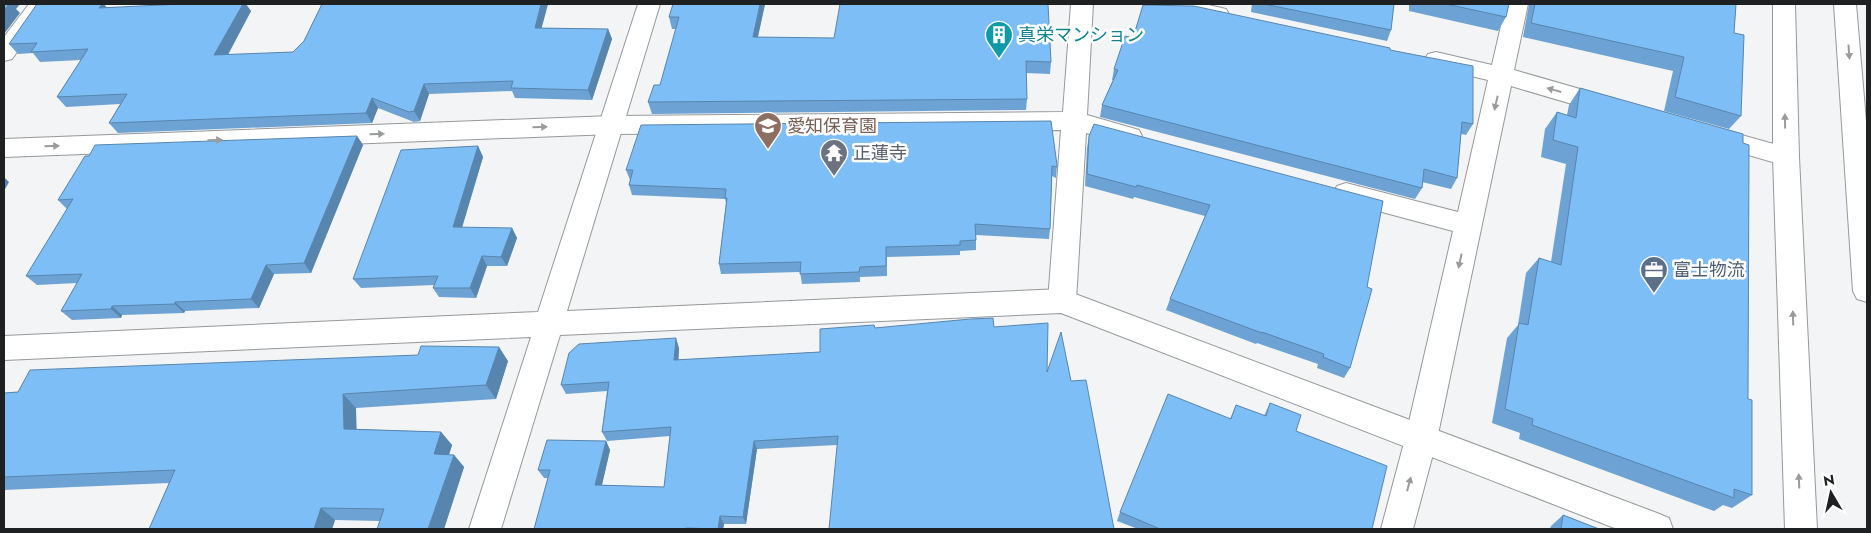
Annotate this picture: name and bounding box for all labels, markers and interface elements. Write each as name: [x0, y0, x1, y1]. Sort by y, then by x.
building icon: 真栄マンション: [984, 20, 1014, 59]
place label: 真栄マンション: [1018, 22, 1144, 48]
one-way arrow: [1845, 45, 1853, 61]
one-way arrow: [1547, 85, 1562, 93]
one-way arrow: [1491, 95, 1499, 111]
school or university icon: 愛知保育園: [753, 111, 783, 150]
place label: 愛知保育園: [787, 113, 877, 139]
one-way arrow: [1781, 113, 1789, 129]
one-way arrow: [532, 123, 548, 131]
one-way arrow: [369, 129, 385, 137]
one-way arrow: [207, 136, 223, 144]
temple icon: 正蓮寺: [819, 138, 849, 177]
place label: 正蓮寺: [853, 140, 907, 166]
one-way arrow: [45, 142, 61, 150]
one-way arrow: [1456, 254, 1464, 269]
office icon: 富士物流: [1639, 255, 1669, 294]
place label: 富士物流: [1673, 257, 1745, 283]
one-way arrow: [1788, 310, 1796, 326]
north arrow: [1806, 468, 1856, 518]
text: N: [1822, 469, 1836, 491]
one-way arrow: [1795, 472, 1803, 488]
one-way arrow: [1405, 476, 1413, 491]

